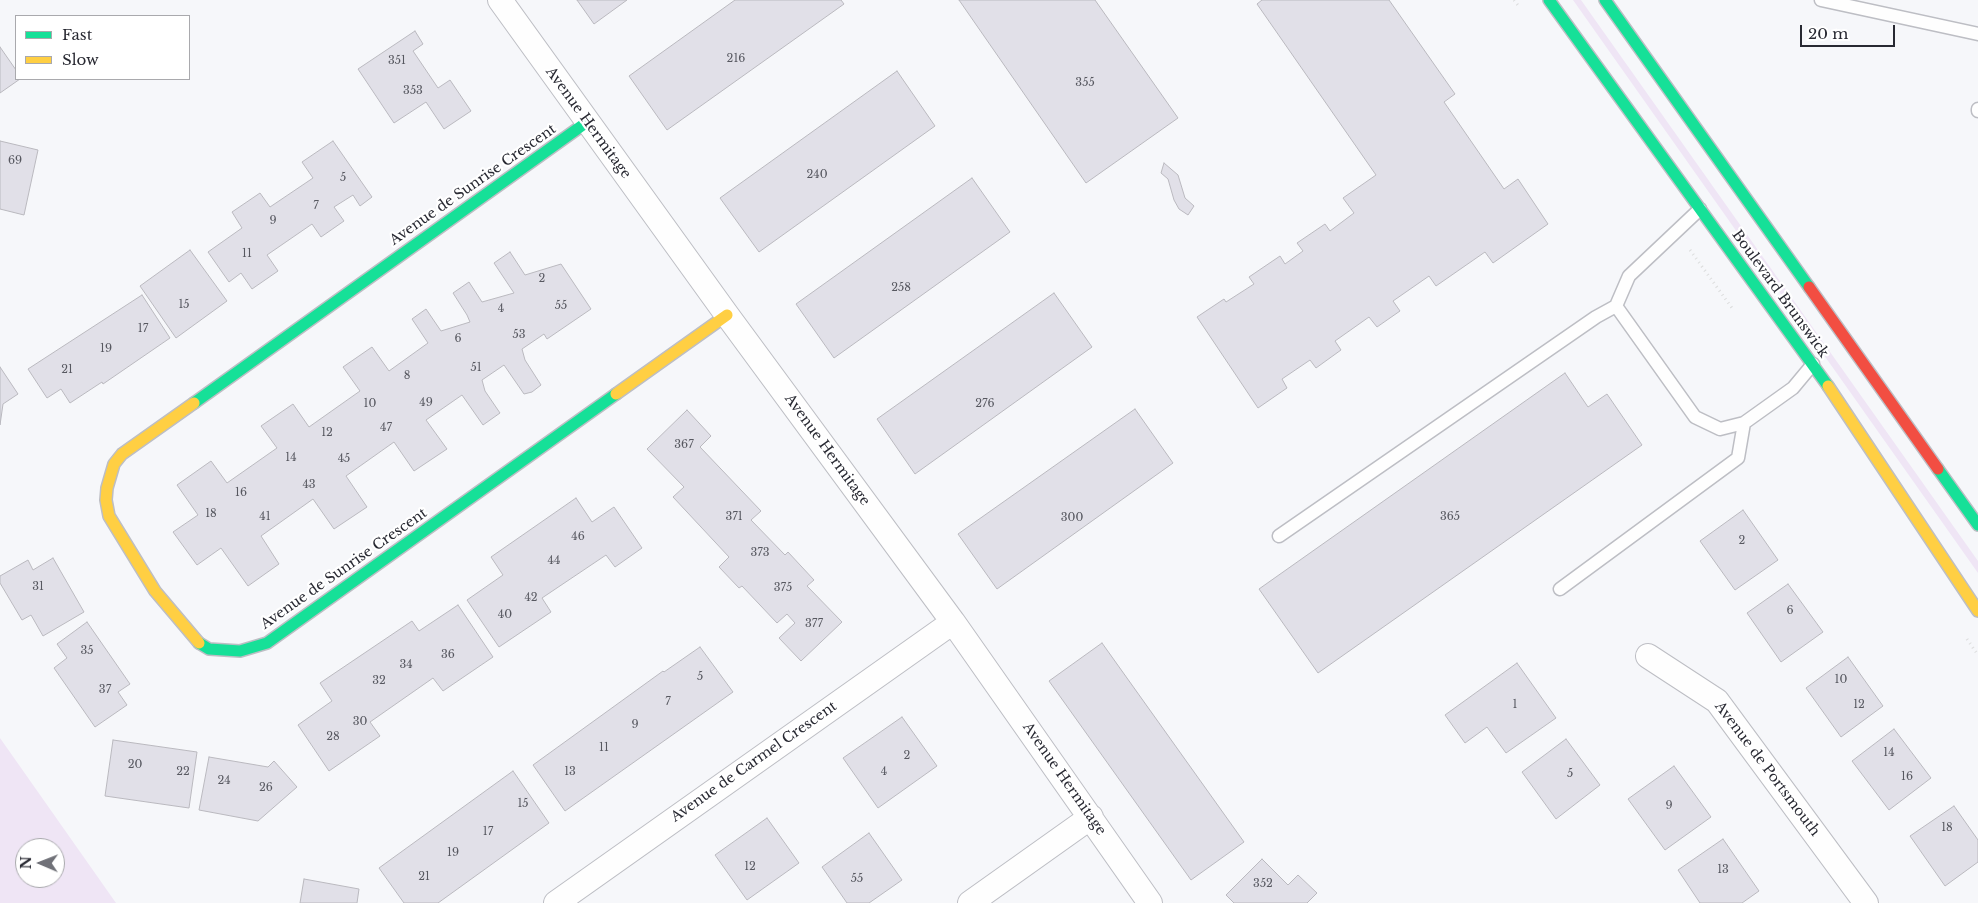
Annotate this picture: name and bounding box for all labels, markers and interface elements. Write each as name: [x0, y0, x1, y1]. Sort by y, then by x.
legend: [15, 15, 190, 80]
scale bar: [1803, 15, 1898, 47]
text: 20 m: [1808, 24, 1848, 43]
text: Fast: [62, 25, 92, 44]
text: Slow: [62, 50, 99, 69]
house number: 216: [727, 52, 745, 66]
house number: 351: [388, 54, 406, 68]
street label: Avenue Hermitage: [542, 64, 634, 182]
house number: 355: [1075, 76, 1095, 90]
house number: 353: [403, 84, 423, 98]
street label: Avenue de Sunrise Crescent: [387, 121, 559, 249]
house number: 69: [8, 154, 22, 168]
house number: 240: [806, 168, 828, 182]
house number: 5: [340, 171, 346, 185]
house number: 7: [313, 199, 319, 213]
house number: 9: [269, 214, 277, 228]
street label: Boulevard Brunswick: [1728, 227, 1832, 361]
house number: 11: [242, 247, 252, 261]
house number: 2: [539, 272, 545, 286]
house number: 258: [891, 281, 911, 295]
house number: 15: [178, 298, 190, 312]
house number: 55: [555, 299, 567, 313]
house number: 4: [498, 302, 504, 316]
house number: 17: [138, 322, 148, 336]
house number: 53: [512, 328, 526, 342]
house number: 6: [454, 332, 462, 346]
house number: 19: [100, 342, 112, 356]
house number: 51: [470, 361, 482, 375]
house number: 21: [61, 363, 73, 377]
house number: 8: [404, 369, 410, 383]
street label: Avenue Hermitage: [781, 391, 873, 509]
house number: 49: [419, 396, 433, 410]
house number: 10: [364, 397, 376, 411]
house number: 276: [975, 397, 995, 411]
house number: 47: [380, 421, 392, 435]
house number: 12: [321, 426, 333, 440]
house number: 367: [674, 438, 694, 452]
house number: 14: [285, 451, 297, 465]
house number: 45: [338, 452, 350, 466]
house number: 43: [302, 478, 316, 492]
house number: 16: [235, 486, 247, 500]
street label: Avenue de Sunrise Crescent: [258, 505, 430, 633]
house number: 18: [205, 507, 217, 521]
house number: 41: [259, 510, 271, 524]
house number: 371: [725, 510, 743, 524]
house number: 365: [1440, 510, 1460, 524]
house number: 300: [1061, 511, 1083, 525]
house number: 46: [571, 530, 585, 544]
house number: 2: [1739, 534, 1745, 548]
house number: 373: [750, 546, 770, 560]
house number: 44: [548, 554, 560, 568]
house number: 31: [32, 580, 44, 594]
house number: 375: [774, 581, 792, 595]
house number: 42: [524, 591, 538, 605]
house number: 6: [1786, 604, 1794, 618]
house number: 40: [498, 608, 512, 622]
house number: 377: [805, 617, 823, 631]
house number: 35: [80, 644, 94, 658]
house number: 36: [441, 648, 455, 662]
house number: 34: [399, 658, 413, 672]
house number: 5: [697, 670, 703, 684]
house number: 10: [1835, 673, 1847, 687]
house number: 32: [372, 674, 386, 688]
house number: 37: [99, 683, 111, 697]
house number: 7: [665, 695, 671, 709]
street label: Avenue de Carmel Crescent: [668, 698, 840, 826]
house number: 1: [1513, 698, 1517, 712]
street label: Avenue de Portsmouth: [1711, 698, 1823, 840]
house number: 12: [1853, 698, 1865, 712]
house number: 30: [353, 715, 367, 729]
house number: 9: [631, 718, 639, 732]
street label: Avenue Hermitage: [1019, 719, 1109, 839]
house number: 28: [326, 730, 340, 744]
house number: 11: [599, 741, 609, 755]
house number: 14: [1883, 746, 1895, 760]
house number: 2: [904, 749, 910, 763]
house number: 20: [128, 758, 142, 772]
house number: 22: [176, 765, 190, 779]
house number: 13: [564, 765, 576, 779]
house number: 4: [881, 765, 887, 779]
house number: 5: [1567, 767, 1573, 781]
house number: 16: [1901, 770, 1913, 784]
house number: 24: [217, 774, 231, 788]
house number: 26: [259, 781, 273, 795]
house number: 15: [517, 797, 529, 811]
house number: 9: [1665, 799, 1673, 813]
house number: 18: [1941, 821, 1953, 835]
house number: 17: [483, 825, 493, 839]
north arrow: [15, 838, 65, 888]
house number: 19: [447, 846, 459, 860]
text: N: [17, 856, 35, 870]
house number: 12: [744, 860, 756, 874]
house number: 13: [1717, 863, 1729, 877]
house number: 21: [418, 870, 430, 884]
house number: 55: [851, 872, 863, 886]
house number: 352: [1253, 877, 1273, 891]

